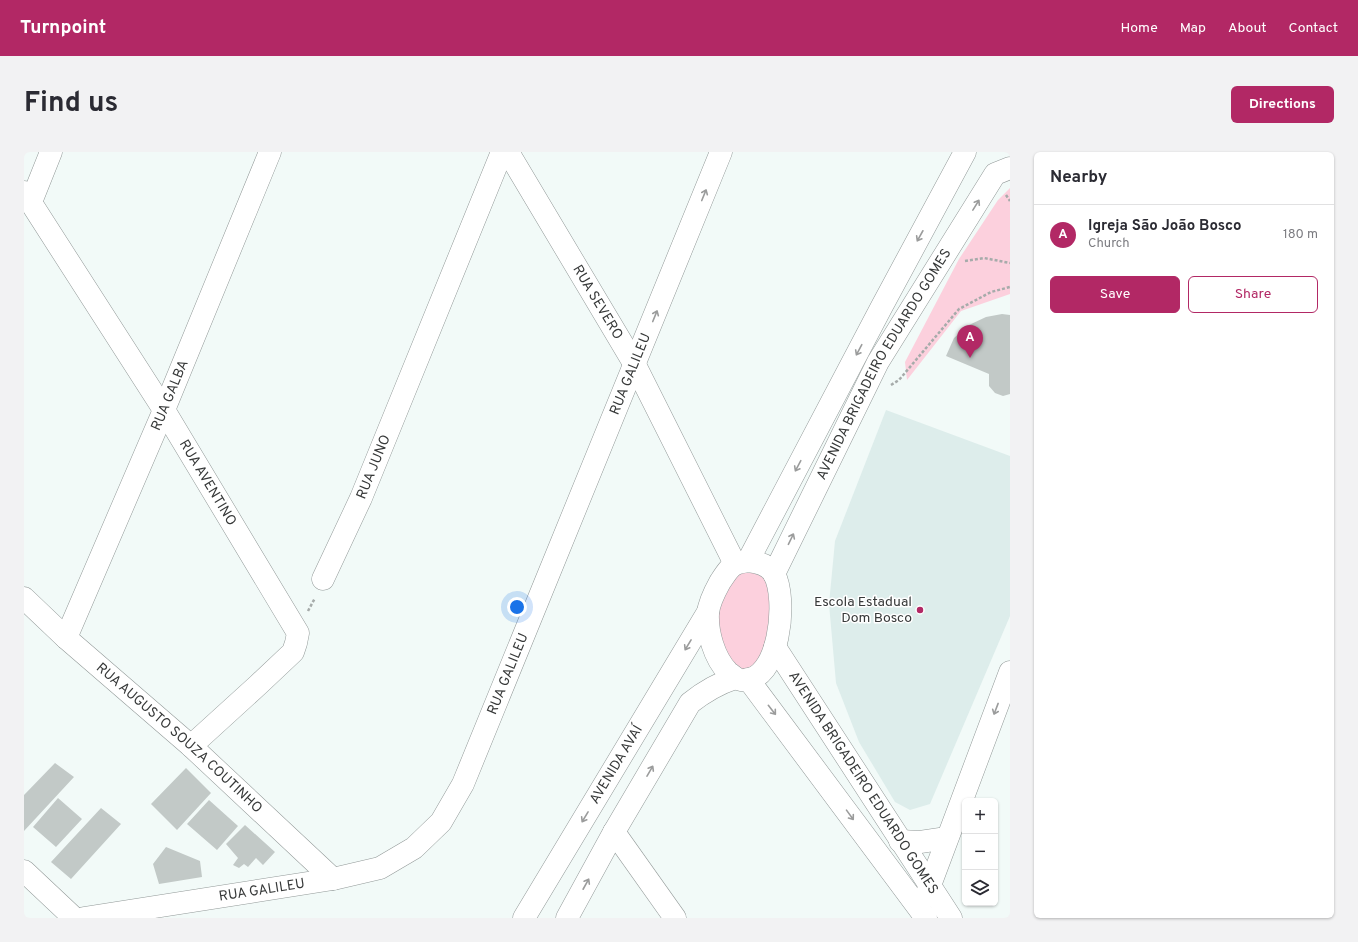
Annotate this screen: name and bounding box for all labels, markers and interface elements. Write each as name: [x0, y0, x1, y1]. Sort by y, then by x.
text: Turnpoint: [20, 16, 106, 40]
text: Home: [1121, 20, 1158, 37]
text: Map: [1180, 20, 1206, 37]
text: About: [1228, 20, 1267, 37]
text: Contact: [1289, 20, 1338, 37]
text: Find us: [24, 86, 118, 122]
button: Directions: [1231, 86, 1334, 123]
text: Nearby: [1050, 167, 1107, 189]
one-way arrow: [700, 190, 708, 202]
one-way arrow: [972, 199, 980, 211]
text: Igreja São João Bosco: [1088, 217, 1242, 236]
text: A: [1058, 227, 1068, 243]
text: 180 m: [1283, 227, 1318, 243]
one-way arrow: [916, 230, 924, 242]
text: Church: [1088, 236, 1130, 252]
street label: AVENIDA BRIGADEIRO EDUARDO GOMES: [813, 245, 955, 483]
street label: RUA SEVERO: [569, 262, 626, 343]
button: Save: [1050, 276, 1180, 313]
button: Share: [1188, 276, 1318, 313]
one-way arrow: [651, 310, 659, 322]
pin: A: [957, 325, 983, 358]
street label: RUA GALILEU: [606, 331, 655, 417]
one-way arrow: [854, 344, 862, 356]
street label: RUA GALBA: [148, 357, 192, 433]
street label: RUA JUNO: [353, 432, 394, 502]
street label: RUA AVENTINO: [175, 437, 240, 529]
one-way arrow: [794, 459, 802, 471]
one-way arrow: [788, 533, 795, 545]
place label: Escola Estadual Dom Bosco: [814, 594, 912, 627]
your location: [507, 597, 527, 617]
marker: Escola Estadual Dom Bosco: [915, 605, 925, 615]
street label: RUA GALILEU: [484, 631, 532, 717]
one-way arrow: [684, 639, 692, 650]
street label: RUA AUGUSTO SOUZA COUTINHO: [93, 659, 266, 817]
street label: AVENIDA BRIGADEIRO EDUARDO GOMES: [785, 668, 942, 897]
one-way arrow: [992, 702, 1000, 714]
one-way arrow: [768, 705, 777, 716]
street label: AVENIDA AVAÍ: [586, 721, 647, 807]
one-way arrow: [647, 765, 655, 777]
map controls: [962, 798, 998, 906]
button: +: [962, 798, 998, 834]
one-way arrow: [845, 809, 854, 820]
one-way arrow: [581, 811, 589, 823]
button: −: [962, 834, 998, 870]
button: layers: [962, 870, 998, 906]
street label: RUA GALILEU: [218, 875, 306, 905]
one-way arrow: [582, 878, 590, 890]

